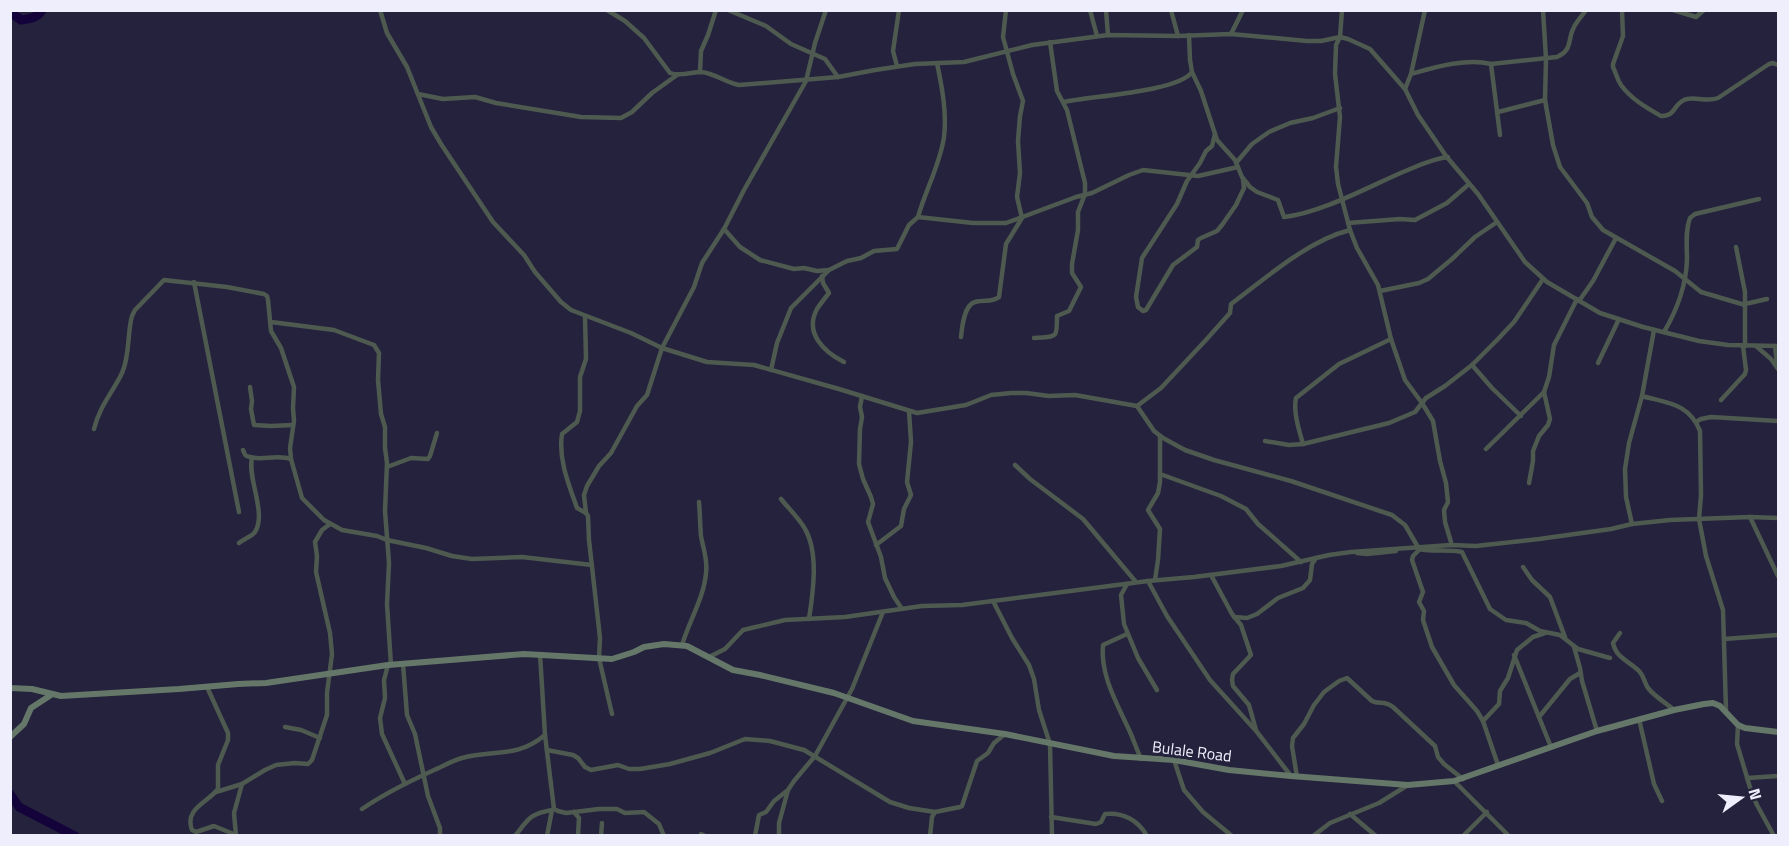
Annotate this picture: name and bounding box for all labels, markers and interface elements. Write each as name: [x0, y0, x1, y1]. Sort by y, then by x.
street label: Bulale Road: [1151, 734, 1233, 768]
north arrow: [1711, 768, 1771, 828]
text: N: [1742, 786, 1769, 803]

